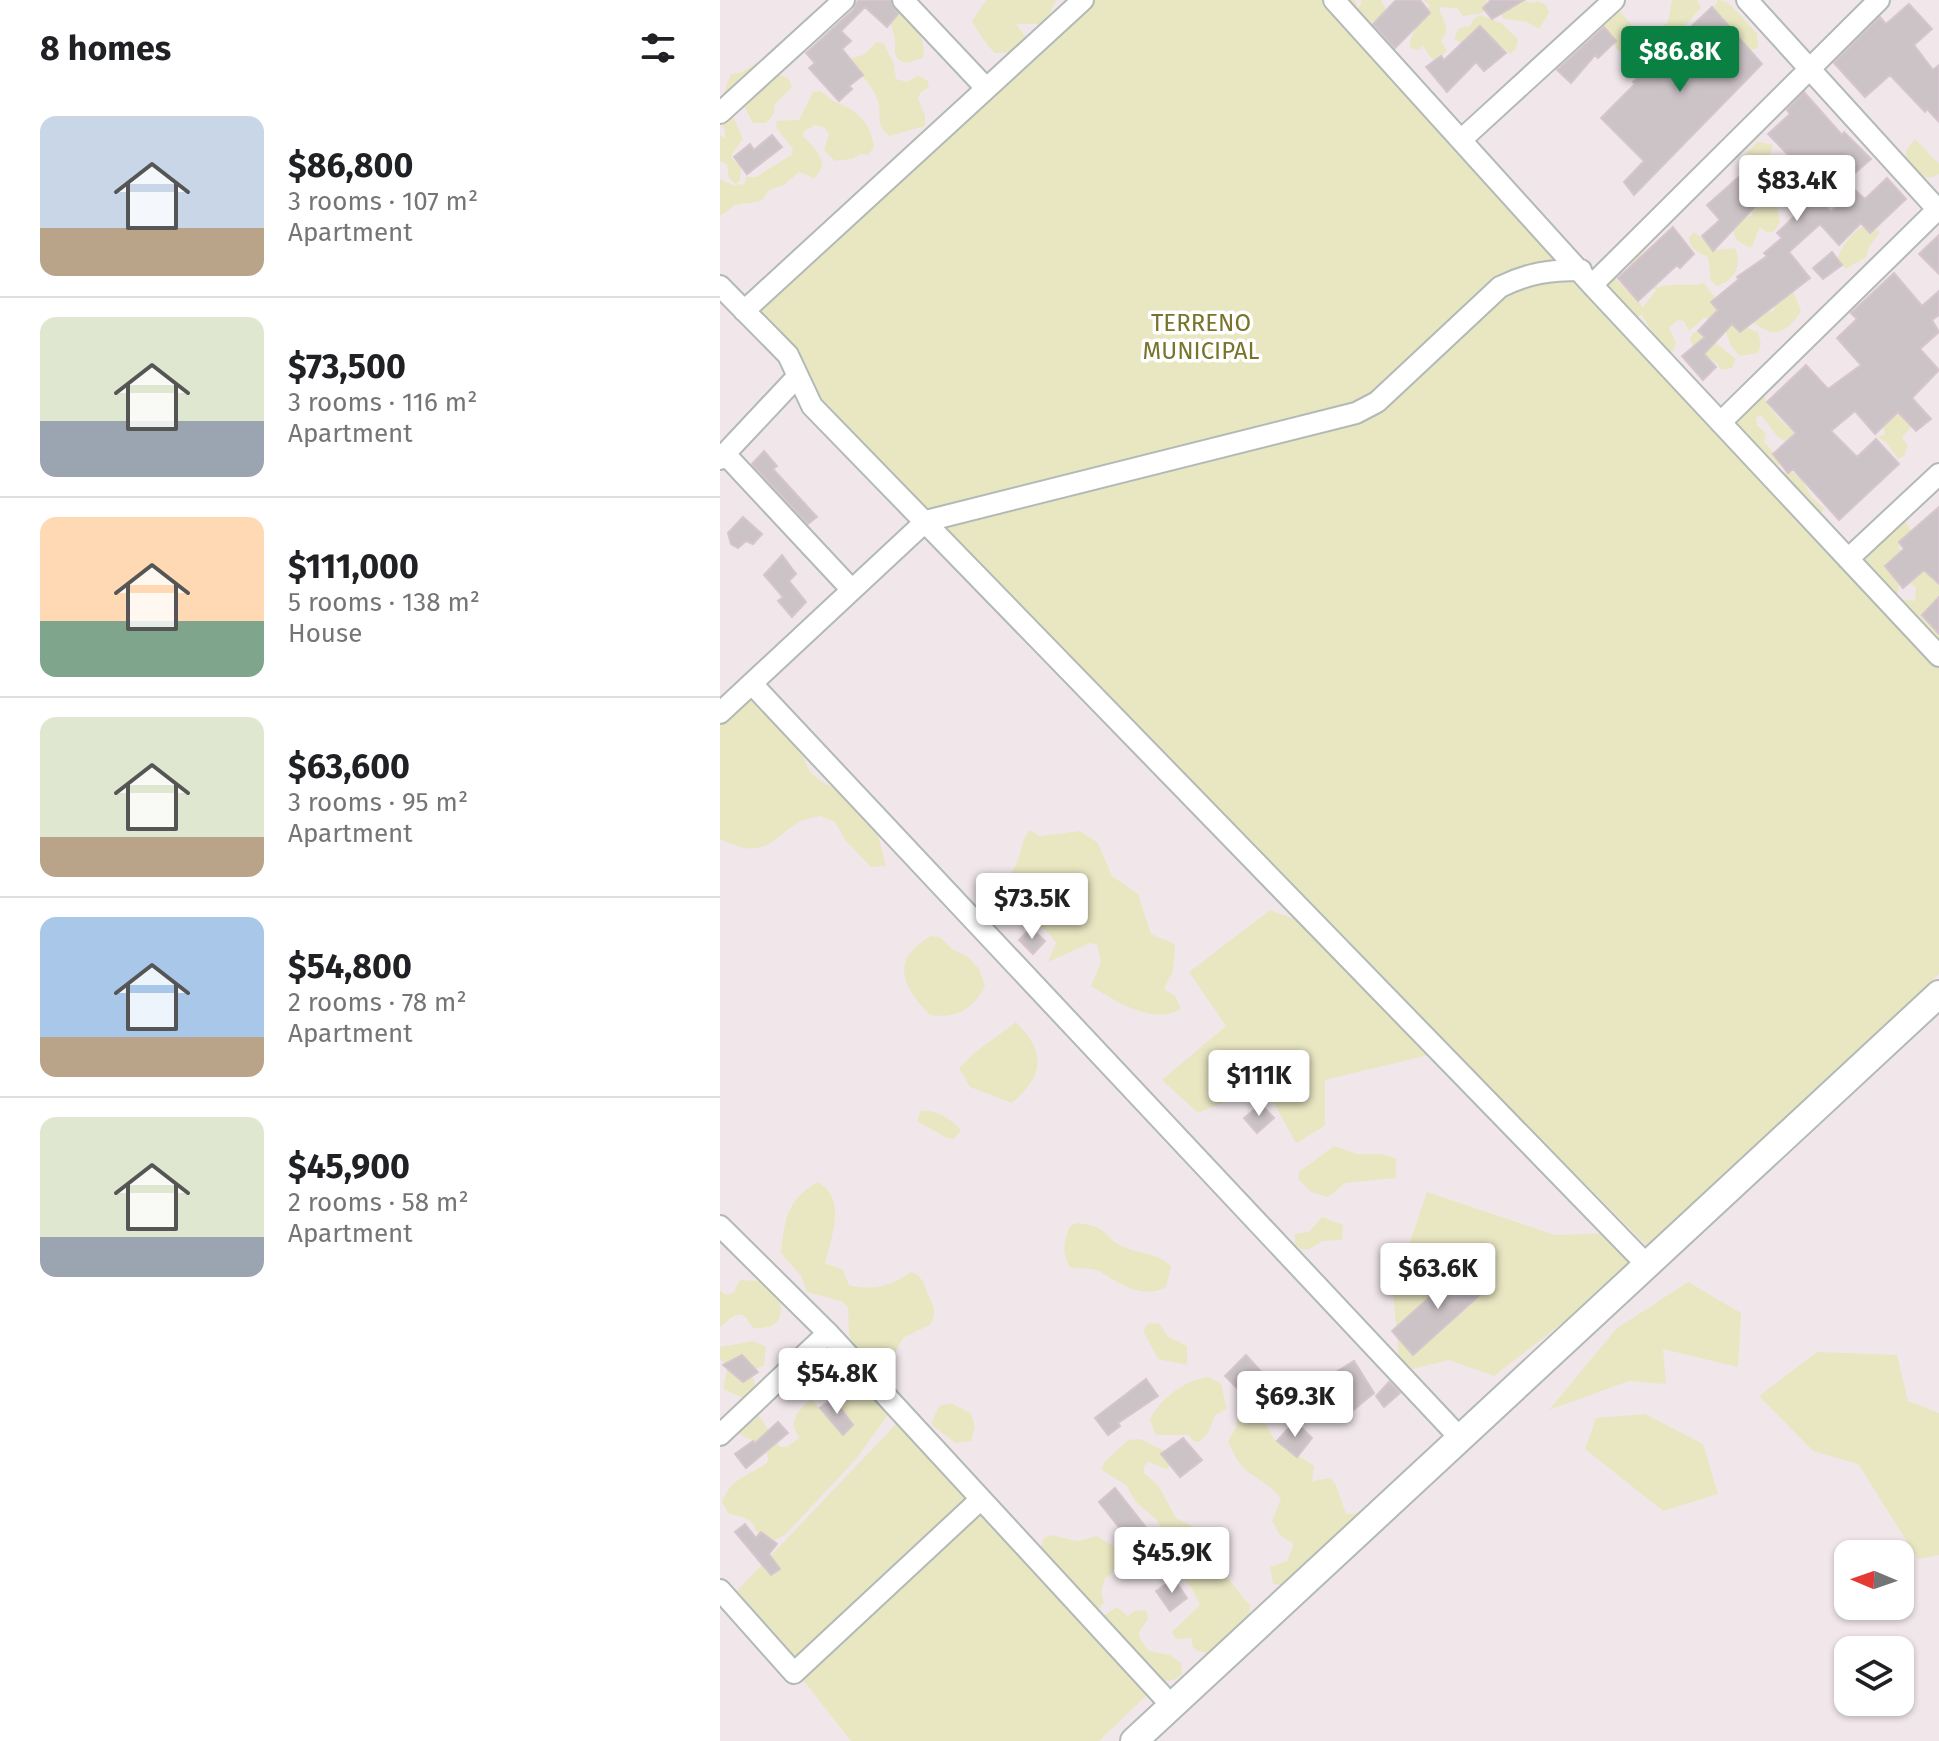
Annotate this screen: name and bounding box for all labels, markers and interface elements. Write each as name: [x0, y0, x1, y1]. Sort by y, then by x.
icon: filters: [636, 26, 680, 70]
pin: $86.8K: [1615, 26, 1745, 94]
text: 8 homes: [40, 28, 171, 69]
text: $86.8K: [1639, 36, 1721, 67]
text: $86,800: [288, 145, 413, 186]
icon: home: [104, 148, 200, 244]
pin: $83.4K: [1732, 155, 1862, 223]
text: $83.4K: [1757, 165, 1837, 196]
text: 3 rooms · 107 m²: [288, 186, 478, 217]
text: Apartment: [288, 217, 413, 248]
park label: TERRENO MUNICIPAL: [1143, 309, 1259, 365]
text: $73,500: [288, 346, 406, 387]
icon: home: [104, 349, 200, 445]
text: 3 rooms · 116 m²: [288, 387, 477, 418]
text: Apartment: [288, 418, 413, 449]
text: $111,000: [288, 546, 419, 587]
icon: home: [104, 549, 200, 645]
text: 5 rooms · 138 m²: [288, 587, 480, 618]
text: House: [288, 618, 362, 649]
text: $63,600: [288, 746, 410, 787]
icon: home: [104, 749, 200, 845]
text: 3 rooms · 95 m²: [288, 787, 468, 818]
text: Apartment: [288, 818, 413, 849]
pin: $73.5K: [967, 873, 1097, 941]
text: $73.5K: [994, 883, 1070, 914]
text: $54,800: [288, 946, 412, 987]
icon: home: [104, 949, 200, 1045]
text: 2 rooms · 78 m²: [288, 987, 467, 1018]
text: Apartment: [288, 1018, 413, 1049]
pin: $111K: [1203, 1050, 1315, 1118]
text: $111K: [1226, 1060, 1292, 1091]
text: $45,900: [288, 1146, 410, 1187]
icon: home: [104, 1149, 200, 1245]
text: 2 rooms · 58 m²: [288, 1187, 469, 1218]
text: Apartment: [288, 1218, 413, 1249]
pin: $63.6K: [1373, 1243, 1503, 1311]
text: $63.6K: [1398, 1253, 1478, 1284]
pin: $54.8K: [772, 1348, 902, 1416]
text: $54.8K: [797, 1358, 877, 1389]
pin: $69.3K: [1230, 1371, 1360, 1439]
text: $69.3K: [1255, 1381, 1335, 1412]
pin: $45.9K: [1107, 1527, 1237, 1595]
text: $45.9K: [1132, 1537, 1212, 1568]
north arrow: [1834, 1540, 1914, 1620]
map controls: [1834, 1540, 1914, 1716]
button: layers: [1834, 1636, 1914, 1716]

